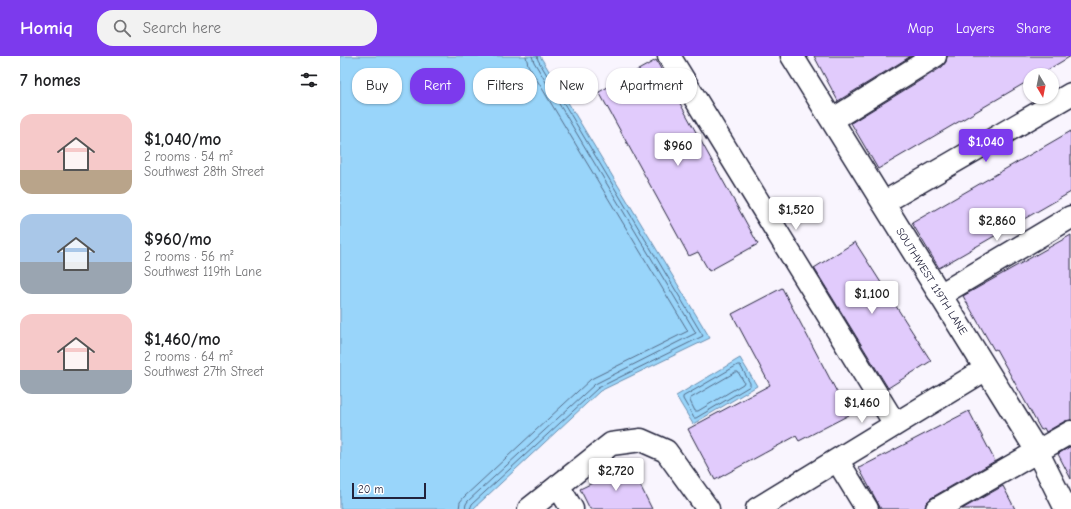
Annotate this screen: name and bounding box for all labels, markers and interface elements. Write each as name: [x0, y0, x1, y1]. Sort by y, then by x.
search box: [97, 10, 377, 46]
text: Homiq: [20, 17, 73, 39]
icon: search: [111, 17, 133, 39]
text: Search here: [143, 19, 221, 37]
text: Map: [907, 20, 934, 37]
text: Layers: [956, 20, 994, 37]
text: Share: [1016, 20, 1051, 37]
chip: Buy: [352, 68, 402, 104]
chip: Rent: [410, 68, 465, 104]
chip: Filters: [473, 68, 537, 104]
chip: New: [545, 68, 598, 104]
chip: Apartment: [606, 68, 697, 104]
north arrow: [1023, 68, 1059, 104]
map controls: [1023, 68, 1059, 104]
icon: filters: [298, 69, 320, 91]
text: 7 homes: [20, 71, 81, 90]
pin: $1,040: [953, 129, 1019, 163]
icon: home: [52, 130, 100, 178]
text: $1,040/mo: [144, 130, 221, 149]
pin: $960: [654, 133, 702, 167]
text: $1,040: [968, 134, 1004, 149]
text: $960: [664, 138, 692, 153]
text: 2 rooms · 54 m²: [144, 149, 233, 164]
text: Southwest 28th Street: [144, 164, 264, 179]
pin: $1,520: [763, 197, 829, 231]
text: $1,520: [778, 202, 814, 217]
pin: $2,860: [964, 208, 1030, 242]
text: $2,860: [978, 213, 1016, 228]
street label: SOUTHWEST 119TH LANE: [893, 225, 970, 338]
icon: home: [52, 230, 100, 278]
text: $960/mo: [144, 230, 212, 249]
text: 2 rooms · 56 m²: [144, 249, 233, 264]
text: Southwest 119th Lane: [144, 264, 262, 279]
pin: $1,100: [839, 281, 905, 315]
text: $1,100: [854, 286, 890, 301]
icon: home: [52, 330, 100, 378]
text: $1,460/mo: [144, 330, 221, 349]
text: 2 rooms · 64 m²: [144, 349, 233, 364]
text: Southwest 27th Street: [144, 364, 263, 379]
pin: $1,460: [829, 390, 895, 424]
text: $1,460: [844, 395, 880, 410]
pin: $2,720: [583, 458, 649, 492]
text: $2,720: [598, 463, 634, 478]
scale bar: [352, 481, 426, 500]
text: 20 m: [358, 483, 383, 496]

